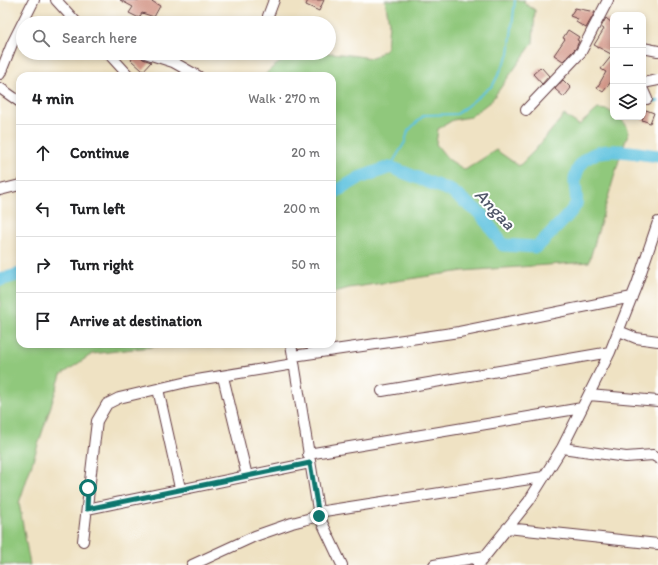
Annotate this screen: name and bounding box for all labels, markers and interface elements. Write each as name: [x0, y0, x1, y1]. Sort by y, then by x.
map controls: [610, 12, 646, 120]
button: +: [610, 12, 646, 48]
search box: [16, 16, 336, 60]
icon: search: [30, 27, 52, 49]
text: Search here: [62, 29, 137, 47]
button: −: [610, 48, 646, 84]
button: layers: [610, 84, 646, 120]
text: 4 min: [32, 88, 74, 108]
text: Walk · 270 m: [248, 91, 320, 106]
icon: ahead: [32, 142, 54, 164]
text: Continue: [70, 144, 129, 162]
text: 20 m: [291, 145, 320, 160]
water label: Angaa: [470, 184, 521, 235]
icon: left: [32, 198, 54, 220]
text: Turn left: [70, 200, 125, 218]
text: 200 m: [283, 201, 320, 216]
icon: right: [32, 254, 54, 276]
text: Turn right: [70, 256, 134, 274]
text: 50 m: [291, 257, 320, 272]
icon: arrive: [32, 310, 54, 332]
text: Arrive at destination: [70, 312, 202, 330]
route start: [79, 479, 97, 497]
route end: [310, 507, 328, 525]

